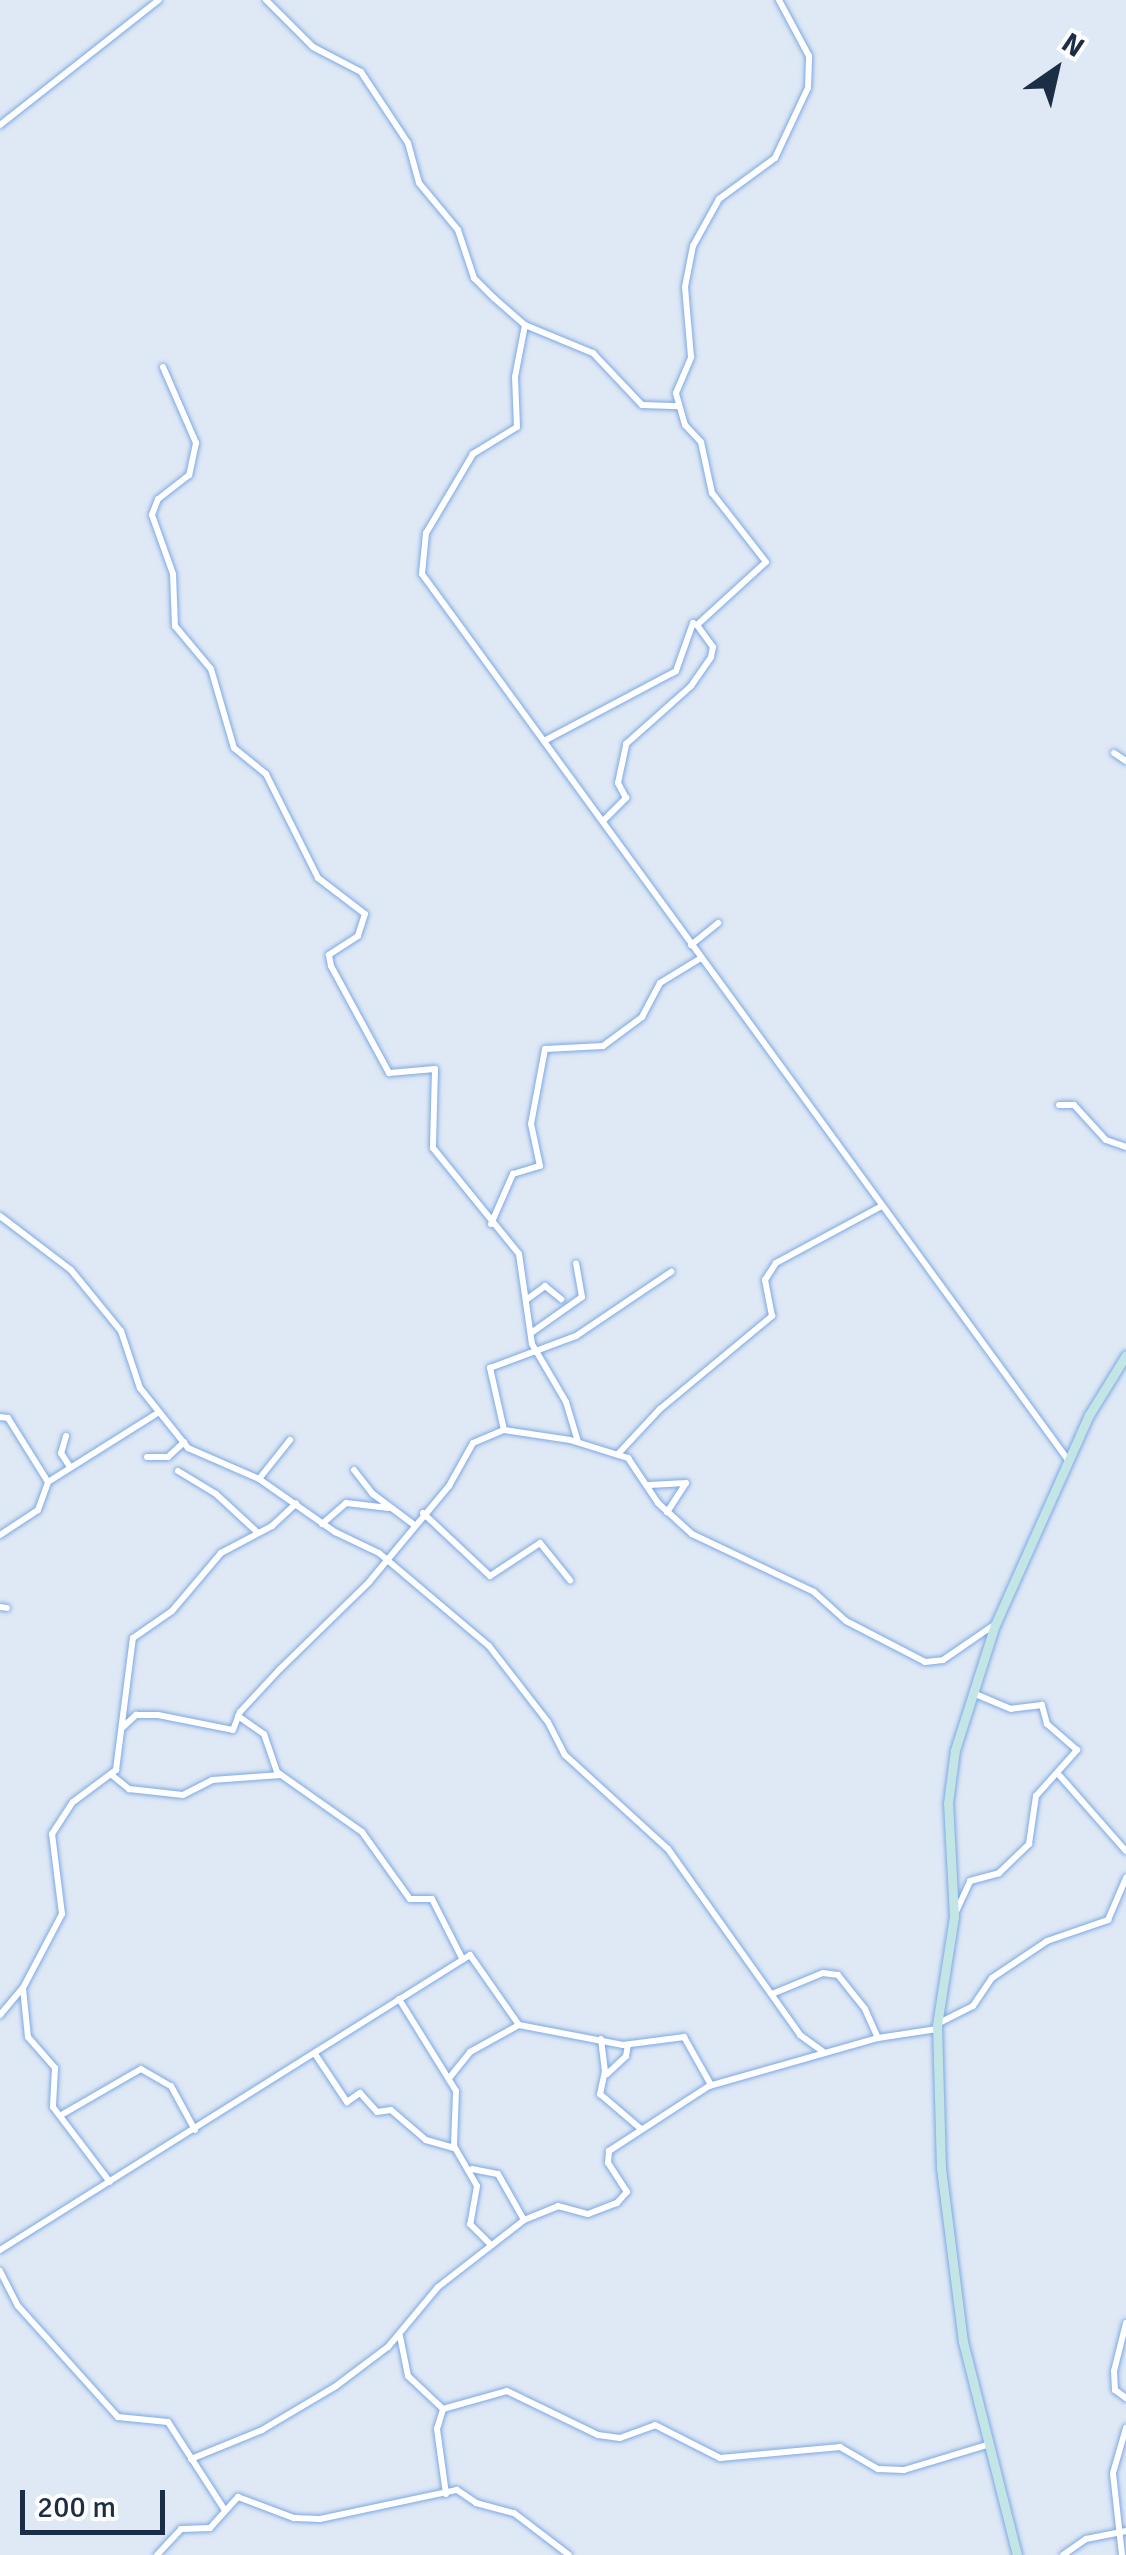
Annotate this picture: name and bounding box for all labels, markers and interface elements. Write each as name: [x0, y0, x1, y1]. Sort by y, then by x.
north arrow: [1006, 20, 1106, 120]
text: N: [1055, 26, 1090, 65]
scale bar: [25, 2470, 170, 2532]
text: 200 m: [37, 2489, 116, 2526]

